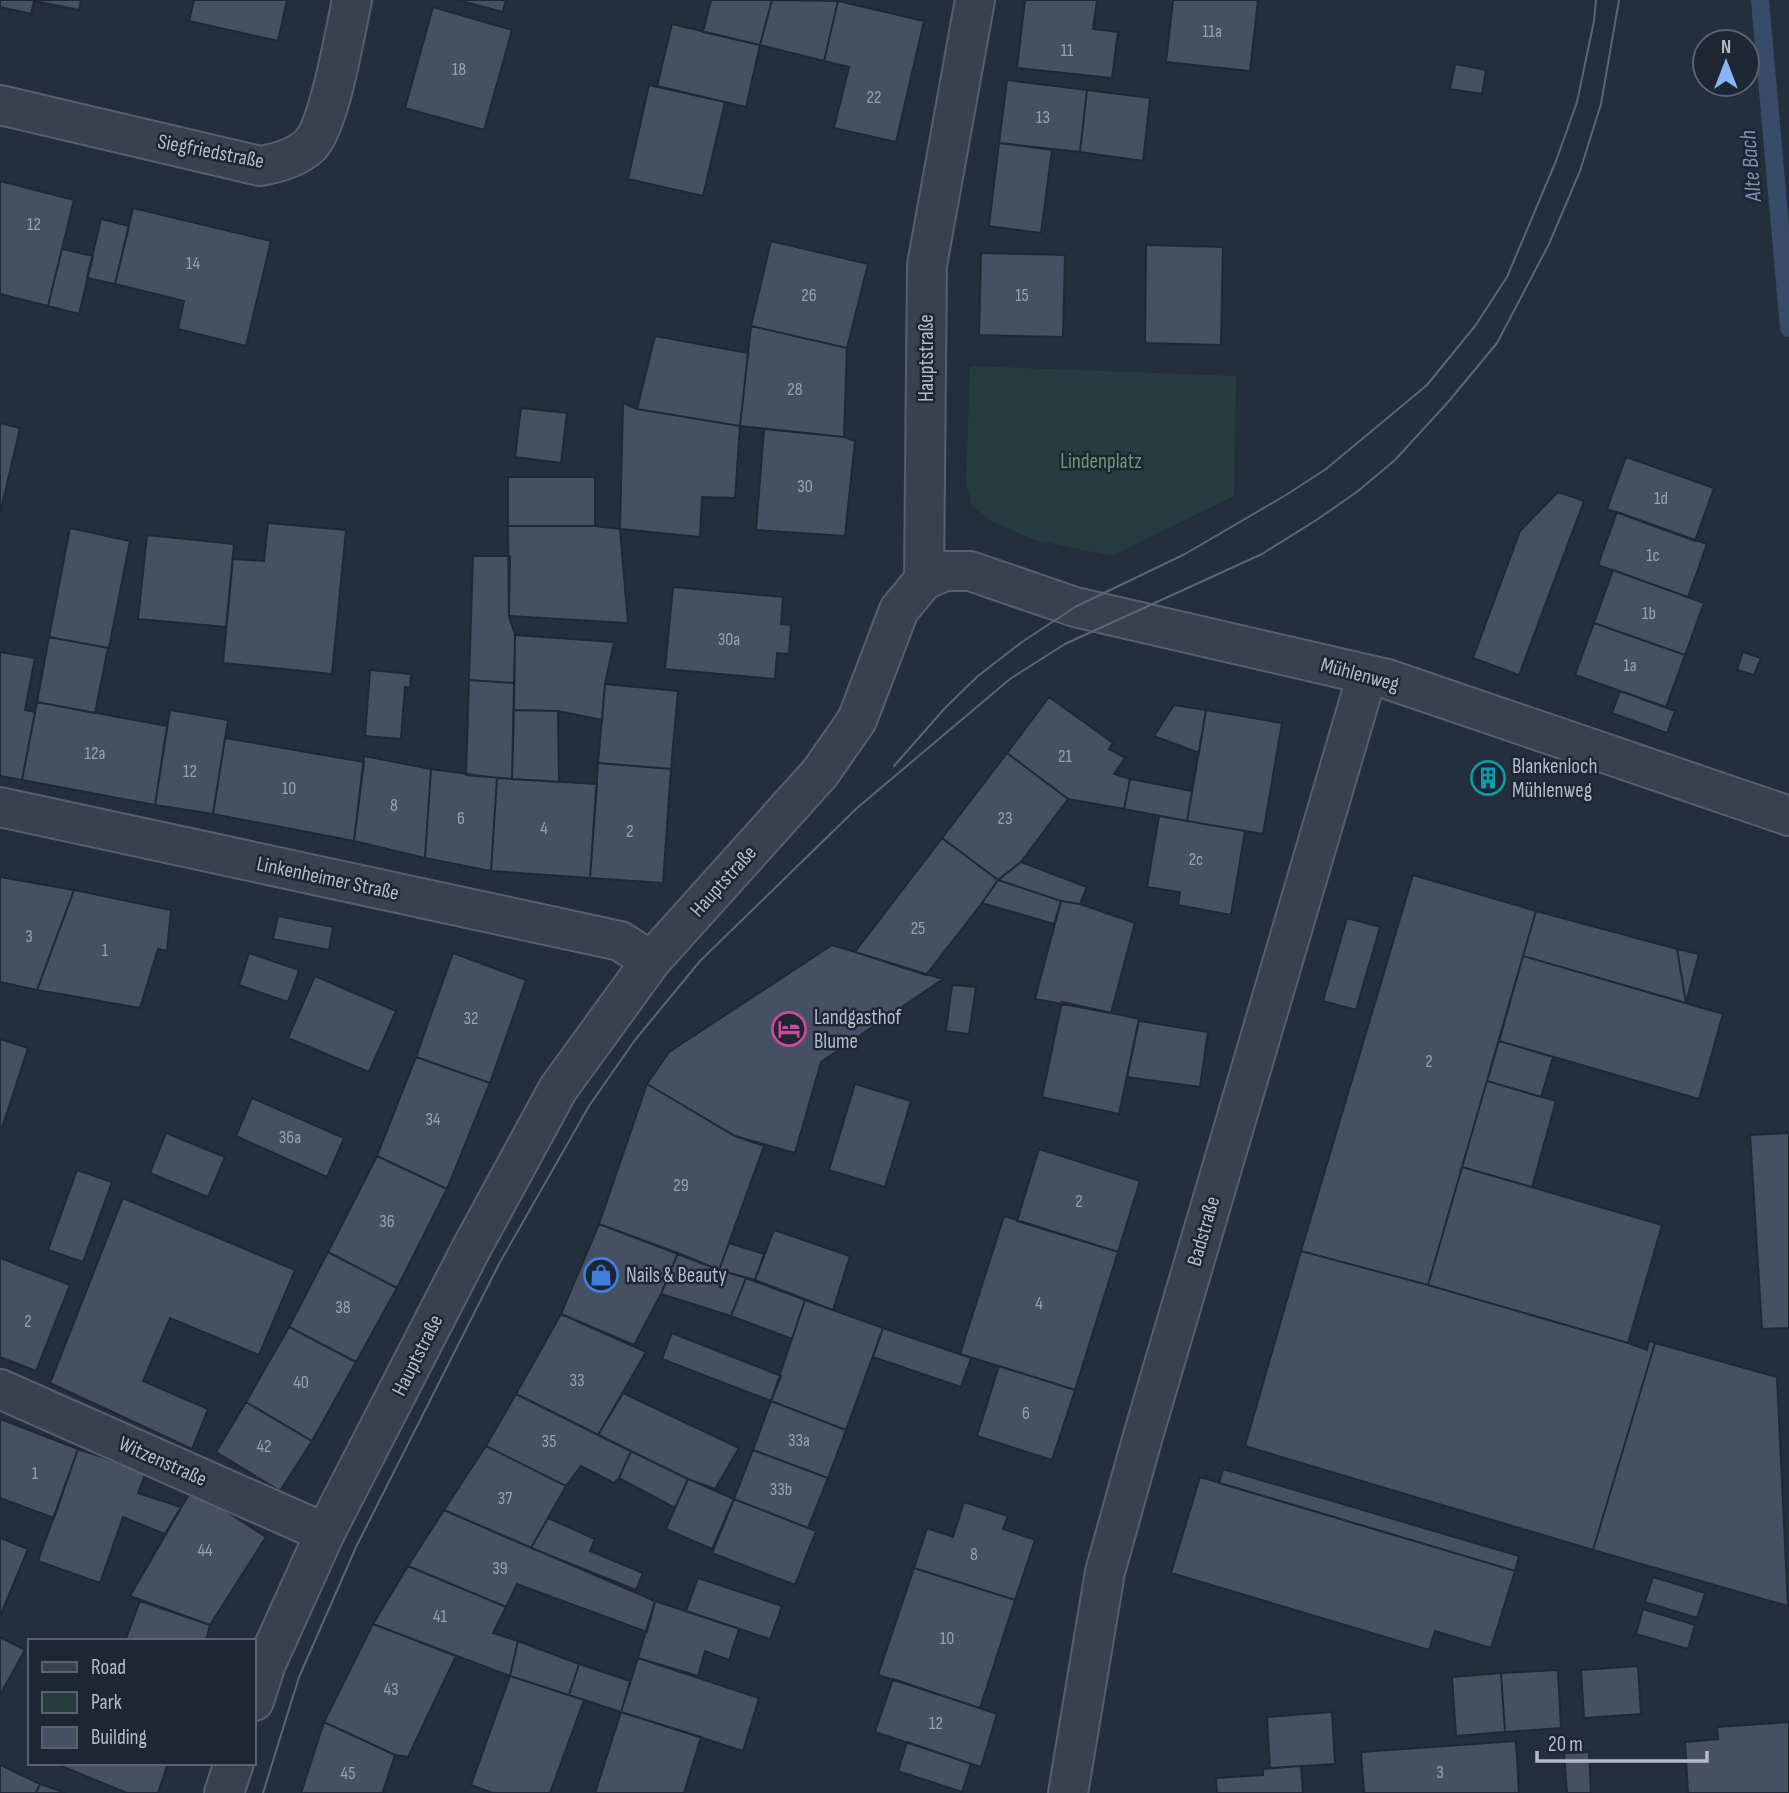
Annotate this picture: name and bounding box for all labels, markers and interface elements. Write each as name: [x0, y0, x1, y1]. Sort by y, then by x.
house number: 11a: [1202, 21, 1222, 42]
north arrow: [1691, 28, 1761, 98]
text: N: [1721, 36, 1731, 59]
house number: 11: [1061, 40, 1074, 61]
house number: 18: [452, 59, 466, 80]
house number: 22: [867, 87, 881, 108]
house number: 13: [1036, 107, 1050, 128]
street label: Siegfriedstraße: [156, 129, 266, 174]
water label: Alte Bach: [1734, 129, 1768, 204]
house number: 12: [27, 214, 41, 235]
house number: 14: [186, 253, 200, 274]
house number: 26: [801, 285, 817, 306]
house number: 15: [1015, 285, 1029, 306]
street label: Hauptstraße: [914, 314, 939, 402]
house number: 28: [787, 379, 803, 400]
park label: Lindenplatz: [1060, 449, 1142, 474]
house number: 30: [797, 476, 813, 497]
house number: 1d: [1654, 488, 1668, 509]
house number: 1c: [1646, 545, 1660, 566]
house number: 1b: [1642, 603, 1656, 624]
house number: 30a: [718, 629, 740, 650]
street label: Mühlenweg: [1318, 652, 1402, 697]
house number: 1a: [1623, 655, 1637, 676]
house number: 12a: [85, 743, 105, 764]
house number: 21: [1058, 746, 1073, 767]
place label: Blankenloch Mühlenweg: [1512, 754, 1597, 803]
building icon: Blankenloch Mühlenweg: [1469, 759, 1507, 797]
house number: 12: [183, 761, 197, 782]
house number: 10: [282, 778, 296, 799]
house number: 8: [390, 795, 398, 816]
house number: 6: [457, 808, 465, 829]
house number: 23: [998, 808, 1013, 829]
house number: 4: [540, 818, 548, 839]
house number: 2: [626, 821, 634, 842]
street label: Hauptstraße: [685, 840, 762, 922]
house number: 2c: [1189, 849, 1203, 870]
street label: Linkenheimer Straße: [254, 851, 401, 906]
house number: 25: [911, 918, 925, 939]
house number: 3: [25, 926, 33, 947]
house number: 1: [102, 940, 109, 961]
place label: Landgasthof Blume: [814, 1005, 902, 1054]
house number: 32: [464, 1008, 478, 1029]
hotel icon: Landgasthof Blume: [770, 1010, 808, 1048]
house number: 2: [1425, 1051, 1433, 1072]
house number: 34: [425, 1109, 441, 1130]
house number: 36a: [279, 1127, 301, 1148]
house number: 29: [673, 1175, 689, 1196]
house number: 2: [1075, 1191, 1083, 1212]
street label: Badstraße: [1182, 1193, 1225, 1269]
house number: 36: [379, 1211, 395, 1232]
shop icon: Nails & Beauty: [582, 1256, 620, 1294]
place label: Nails & Beauty: [626, 1263, 727, 1288]
house number: 4: [1035, 1293, 1043, 1314]
house number: 38: [335, 1297, 351, 1318]
house number: 2: [24, 1311, 32, 1332]
street label: Hauptstraße: [386, 1311, 448, 1400]
house number: 33: [569, 1370, 585, 1391]
house number: 40: [293, 1372, 309, 1393]
house number: 6: [1022, 1403, 1030, 1424]
house number: 33a: [788, 1430, 810, 1451]
street label: Witzenstraße: [115, 1431, 211, 1492]
house number: 35: [542, 1431, 556, 1452]
house number: 42: [256, 1436, 272, 1457]
house number: 1: [32, 1463, 39, 1484]
house number: 33b: [770, 1479, 792, 1500]
house number: 37: [498, 1488, 513, 1509]
house number: 44: [197, 1540, 213, 1561]
house number: 8: [970, 1544, 978, 1565]
house number: 39: [492, 1558, 508, 1579]
house number: 41: [433, 1606, 448, 1627]
house number: 10: [940, 1628, 954, 1649]
legend: [28, 1639, 256, 1765]
text: Road: [91, 1655, 126, 1680]
house number: 43: [383, 1679, 399, 1700]
text: Park: [91, 1690, 122, 1715]
house number: 12: [929, 1713, 943, 1734]
scale bar: [1537, 1720, 1707, 1764]
text: Building: [91, 1725, 147, 1750]
text: 20 m: [1548, 1732, 1583, 1757]
house number: 3: [1436, 1762, 1444, 1783]
house number: 45: [341, 1763, 355, 1784]

